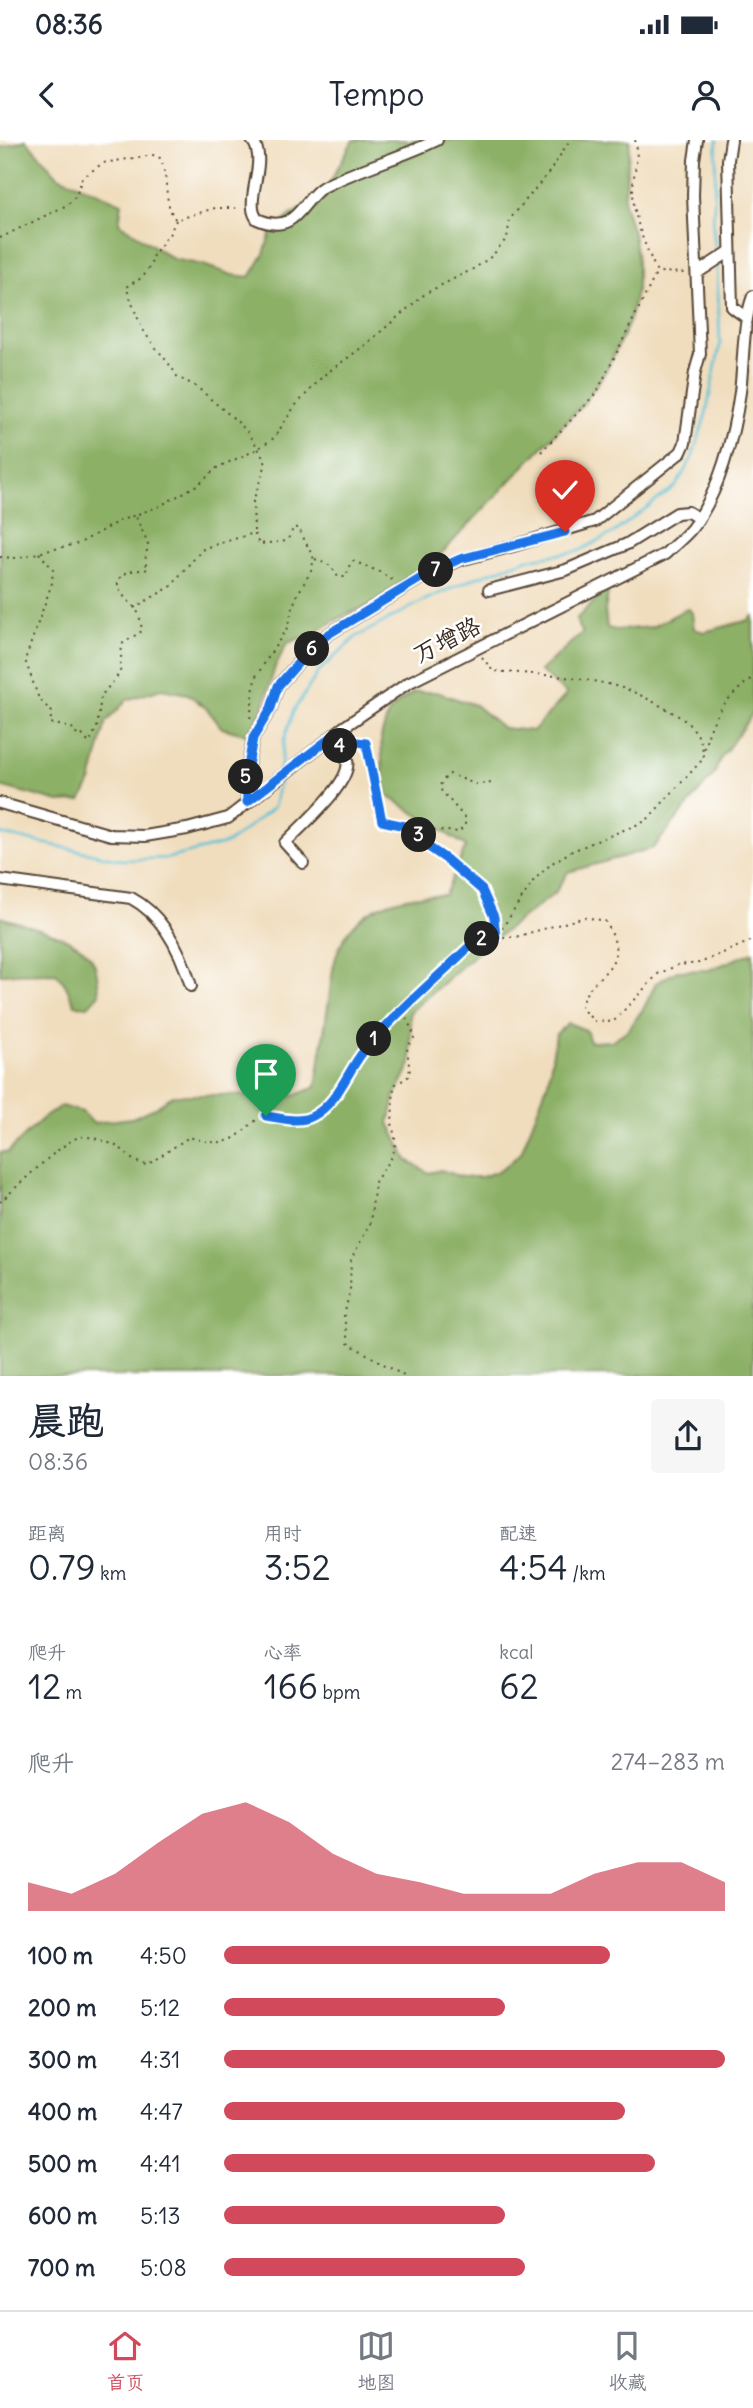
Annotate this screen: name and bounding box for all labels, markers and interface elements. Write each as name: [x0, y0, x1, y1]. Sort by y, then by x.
text: 08:36: [35, 8, 103, 41]
text: Tempo: [328, 74, 425, 115]
icon: back: [28, 76, 66, 114]
icon: person: [687, 76, 725, 114]
pin: [535, 460, 595, 532]
icon: check: [546, 471, 584, 509]
pin: 7: [418, 552, 453, 588]
text: 7: [431, 557, 440, 581]
street label: 万增路: [408, 609, 485, 669]
pin: 6: [294, 631, 330, 666]
text: 6: [306, 636, 317, 660]
pin: 4: [322, 728, 358, 764]
text: 4: [334, 733, 345, 757]
pin: 5: [229, 760, 264, 794]
text: 5: [240, 764, 251, 788]
pin: 3: [402, 818, 436, 852]
text: 3: [413, 822, 424, 846]
pin: 2: [464, 922, 500, 956]
text: 2: [476, 926, 487, 950]
pin: 1: [356, 1021, 392, 1056]
text: 1: [370, 1026, 377, 1050]
pin: [236, 1044, 296, 1116]
icon: arrive: [247, 1055, 285, 1093]
text: 晨跑: [28, 1397, 104, 1444]
button: share: [651, 1399, 725, 1473]
text: 08:36: [28, 1447, 88, 1476]
text: 距离: [28, 1521, 66, 1545]
text: 用时: [264, 1521, 302, 1545]
text: 配速: [499, 1521, 537, 1545]
text: 0.79: [28, 1545, 96, 1589]
text: 3:52: [264, 1545, 331, 1589]
text: 4:54: [499, 1545, 568, 1589]
text: km: [96, 1561, 126, 1585]
text: /km: [568, 1561, 606, 1585]
text: 爬升: [28, 1640, 66, 1664]
text: 心率: [264, 1640, 302, 1664]
text: kcal: [499, 1640, 534, 1664]
text: 12: [28, 1664, 61, 1708]
text: 166: [264, 1664, 318, 1708]
text: 62: [499, 1664, 539, 1708]
text: m: [61, 1680, 82, 1704]
text: bpm: [318, 1680, 360, 1704]
text: 274–283 m: [611, 1747, 725, 1776]
text: 爬升: [28, 1748, 74, 1777]
text: 100 m: [28, 1941, 93, 1970]
text: 4:50: [140, 1941, 187, 1970]
text: 200 m: [28, 1993, 97, 2022]
text: 5:12: [140, 1993, 180, 2022]
text: 300 m: [28, 2045, 97, 2074]
text: 4:31: [140, 2045, 180, 2074]
text: 400 m: [28, 2097, 97, 2126]
text: 4:47: [140, 2097, 183, 2126]
text: 500 m: [28, 2149, 97, 2178]
text: 4:41: [140, 2149, 181, 2178]
text: 600 m: [28, 2201, 97, 2230]
text: 5:13: [140, 2201, 181, 2230]
text: 700 m: [28, 2253, 95, 2282]
text: 5:08: [140, 2253, 187, 2282]
tab: 首页: [106, 2327, 145, 2394]
tab: 地图: [357, 2327, 396, 2394]
tab: 收藏: [608, 2327, 647, 2394]

